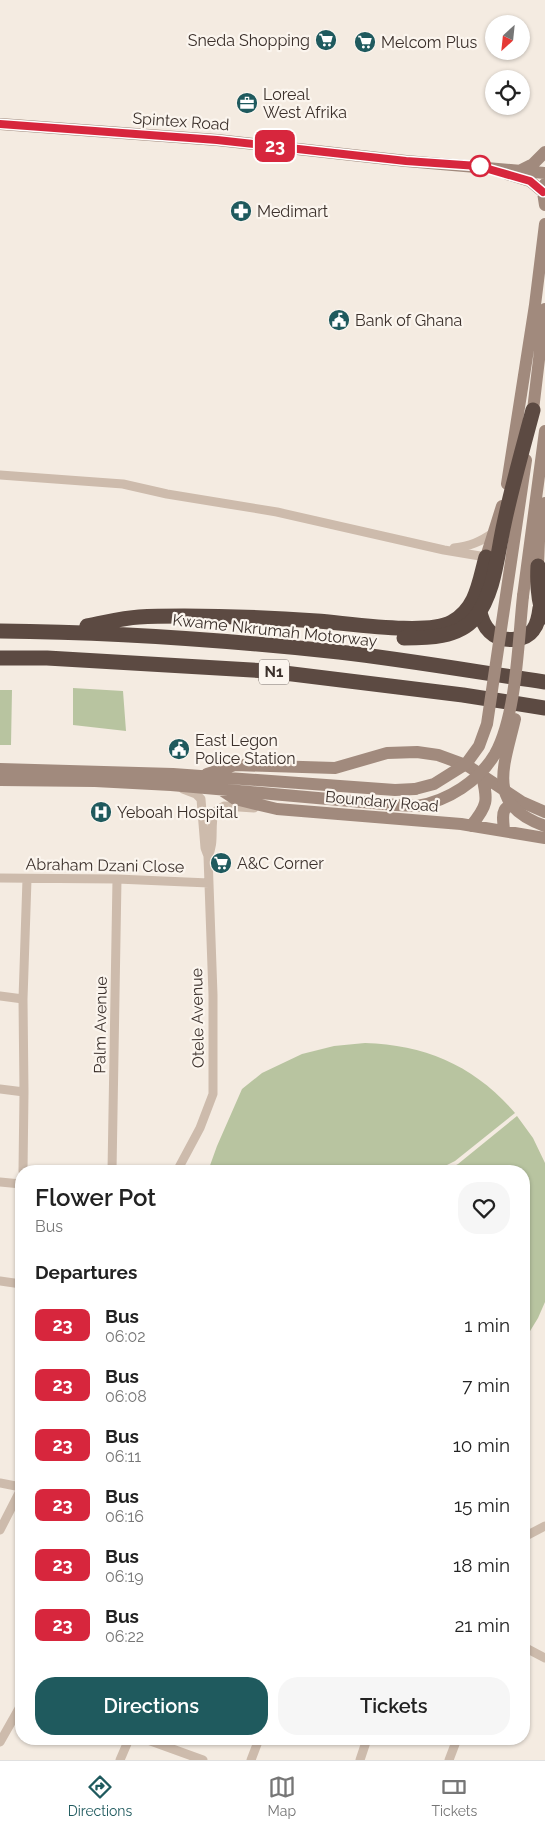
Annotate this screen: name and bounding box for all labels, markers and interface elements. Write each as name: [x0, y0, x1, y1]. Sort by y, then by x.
north arrow: [485, 15, 530, 60]
map controls: [485, 15, 530, 115]
supermarket icon: Sneda Shopping: [314, 28, 338, 52]
supermarket icon: Melcom Plus: [353, 30, 377, 54]
place label: Sneda Shopping: [188, 31, 310, 50]
place label: Melcom Plus: [381, 33, 477, 52]
button: locate: [485, 70, 530, 115]
place label: Loreal West Afrika: [263, 85, 347, 122]
office icon: Loreal West Afrika: [235, 91, 259, 115]
street label: Spintex Road: [132, 109, 230, 134]
line badge: 23: [252, 130, 298, 162]
text: 23: [265, 135, 285, 156]
unlabelled marker: [469, 155, 491, 177]
pharmacy icon: Medimart: [229, 199, 253, 223]
place label: Medimart: [257, 202, 329, 221]
public building icon: Bank of Ghana: [327, 308, 351, 332]
place label: Bank of Ghana: [355, 311, 462, 330]
street label: Kwame Nkrumah Motorway: [172, 610, 379, 651]
road number: N1: [259, 660, 289, 684]
place label: East Legon Police Station: [195, 731, 296, 768]
public building icon: East Legon Police Station: [167, 737, 191, 761]
street label: Boundary Road: [324, 787, 440, 816]
hospital icon: Yeboah Hospital: [89, 800, 113, 824]
place label: Yeboah Hospital: [117, 803, 238, 822]
supermarket icon: A&C Corner: [209, 851, 233, 875]
place label: A&C Corner: [237, 854, 324, 873]
street label: Abraham Dzani Close: [25, 855, 185, 876]
street label: Otele Avenue: [187, 968, 208, 1068]
street label: Palm Avenue: [90, 976, 111, 1074]
button: heart: [458, 1182, 510, 1234]
text: Flower Pot: [35, 1183, 156, 1212]
text: Bus: [35, 1217, 63, 1236]
text: Departures: [35, 1261, 137, 1283]
text: Bus: [105, 1305, 139, 1327]
text: 23: [52, 1314, 73, 1335]
text: 1 min: [464, 1314, 510, 1336]
text: 06:02: [105, 1327, 146, 1346]
text: Bus: [105, 1365, 139, 1387]
text: 23: [52, 1374, 73, 1395]
text: 7 min: [462, 1374, 510, 1396]
text: 06:08: [105, 1387, 147, 1406]
text: Bus: [105, 1425, 139, 1447]
text: 23: [52, 1434, 73, 1455]
text: 10 min: [453, 1434, 510, 1456]
text: 06:11: [105, 1447, 141, 1466]
text: Bus: [105, 1485, 139, 1507]
text: 23: [52, 1494, 73, 1515]
text: 15 min: [454, 1494, 510, 1516]
text: 06:16: [105, 1507, 144, 1526]
text: Bus: [105, 1545, 139, 1567]
text: 23: [52, 1554, 73, 1575]
text: 18 min: [453, 1554, 510, 1576]
text: 06:19: [105, 1567, 144, 1586]
text: Bus: [105, 1605, 139, 1627]
text: 23: [52, 1614, 73, 1635]
text: 21 min: [454, 1614, 510, 1636]
text: 06:22: [105, 1627, 144, 1646]
button: Directions: [35, 1677, 268, 1735]
button: Tickets: [278, 1677, 510, 1735]
tab: Directions: [68, 1773, 132, 1819]
tab: Map: [268, 1773, 296, 1819]
tab: Tickets: [431, 1773, 477, 1819]

